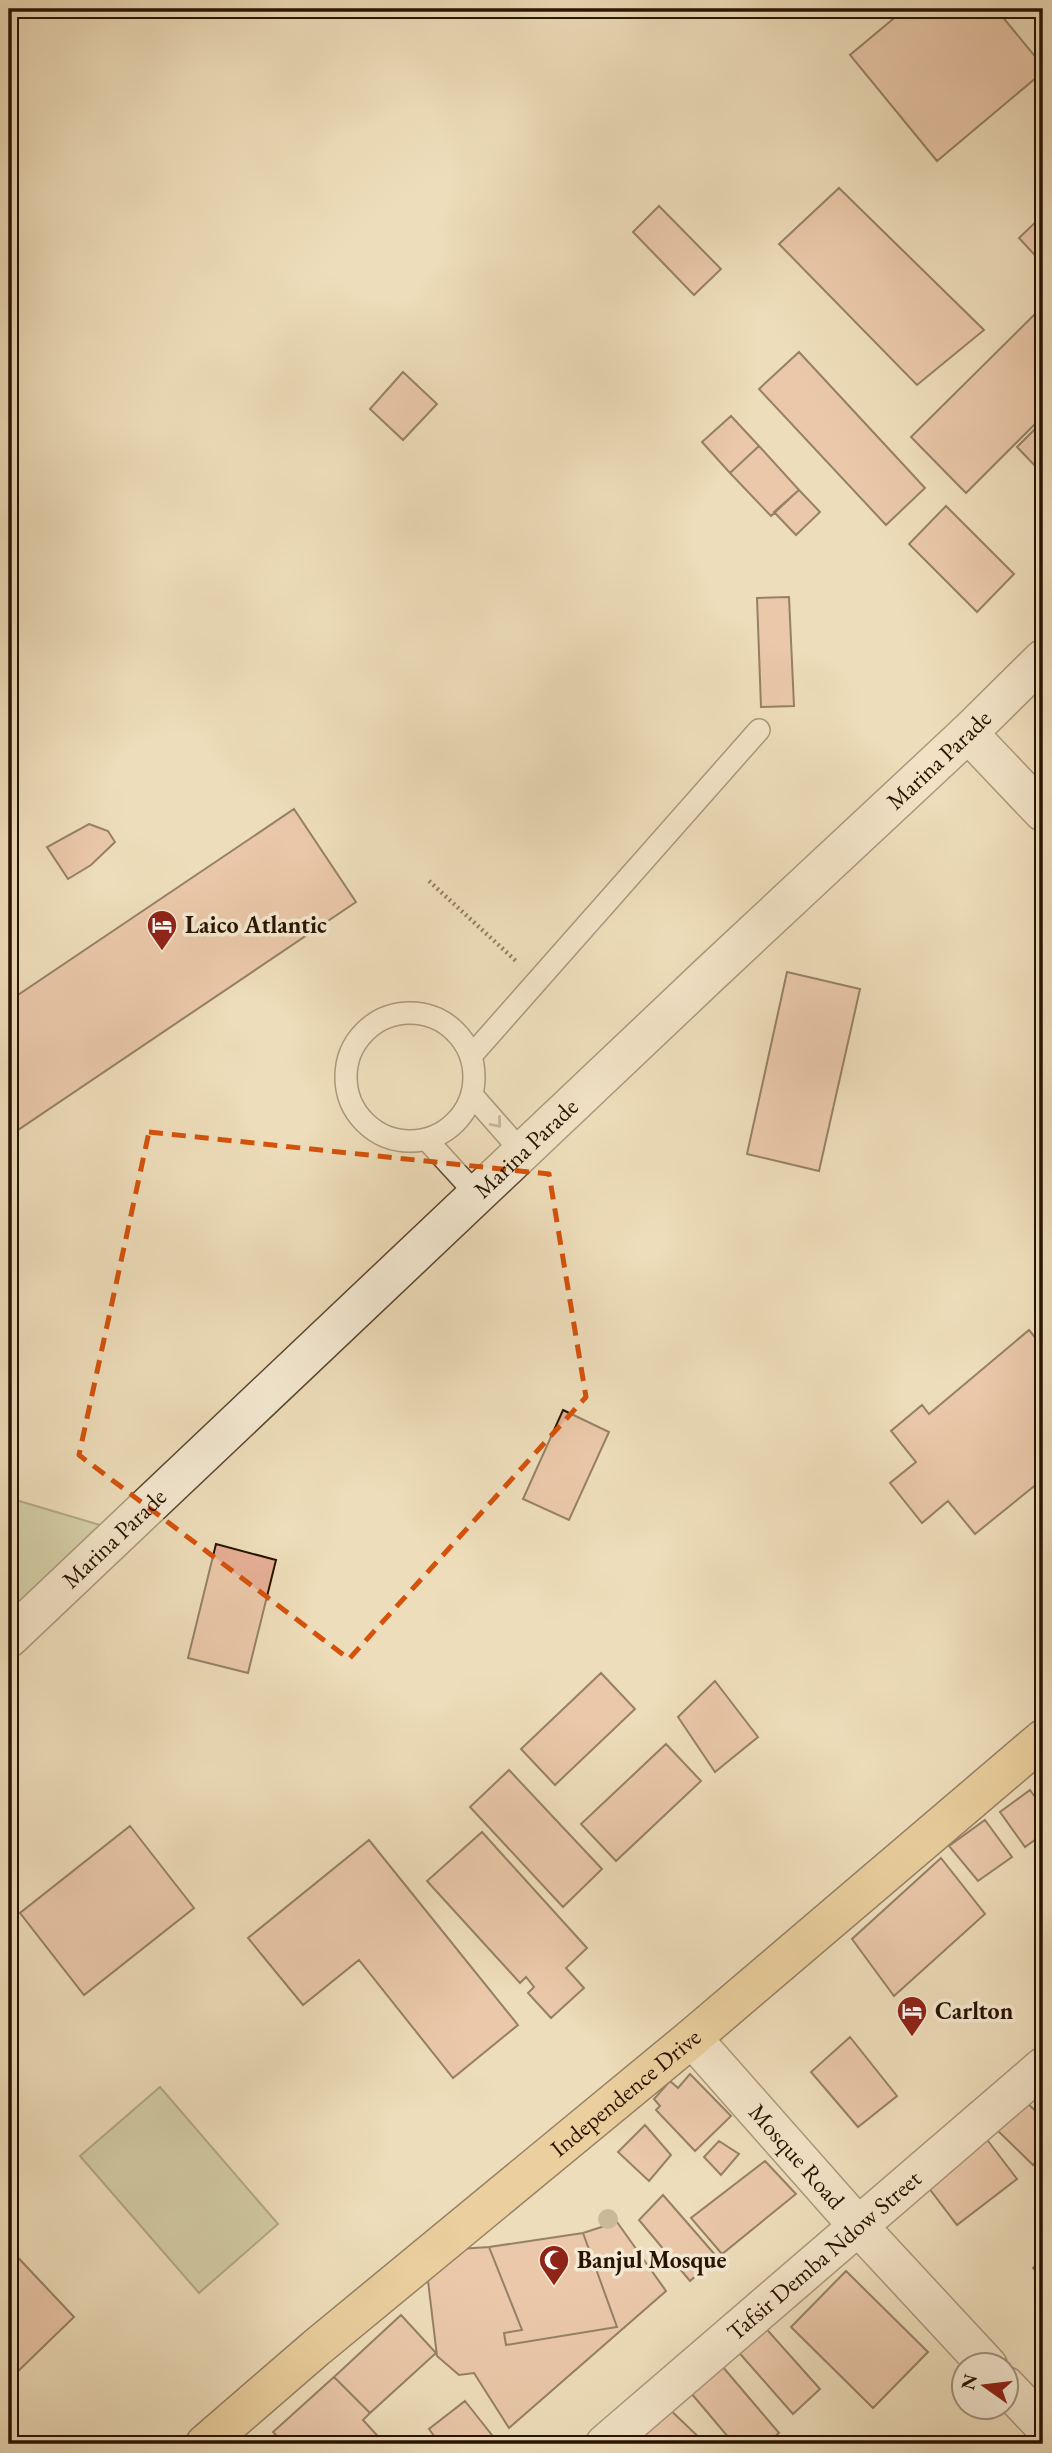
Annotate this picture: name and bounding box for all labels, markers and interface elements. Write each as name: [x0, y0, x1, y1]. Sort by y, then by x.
street label: Marina Parade: [880, 703, 998, 816]
hotel icon: Laico Atlantic: [145, 908, 179, 952]
place label: Laico Atlantic: [185, 909, 327, 940]
street label: Marina Parade: [467, 1091, 584, 1205]
one-way arrow: [489, 1115, 501, 1128]
street label: Marina Parade: [55, 1481, 173, 1595]
hotel icon: Carlton: [895, 1994, 929, 2038]
place label: Carlton: [935, 1995, 1014, 2026]
street label: Independence Drive: [544, 2021, 707, 2163]
street label: Mosque Road: [742, 2097, 852, 2216]
street label: Tafsir Demba Ndow Street: [720, 2163, 928, 2347]
mosque icon: Banjul Mosque: [537, 2243, 571, 2287]
place label: Banjul Mosque: [577, 2244, 727, 2276]
north arrow: [950, 2352, 1020, 2422]
text: N: [955, 2371, 983, 2392]

